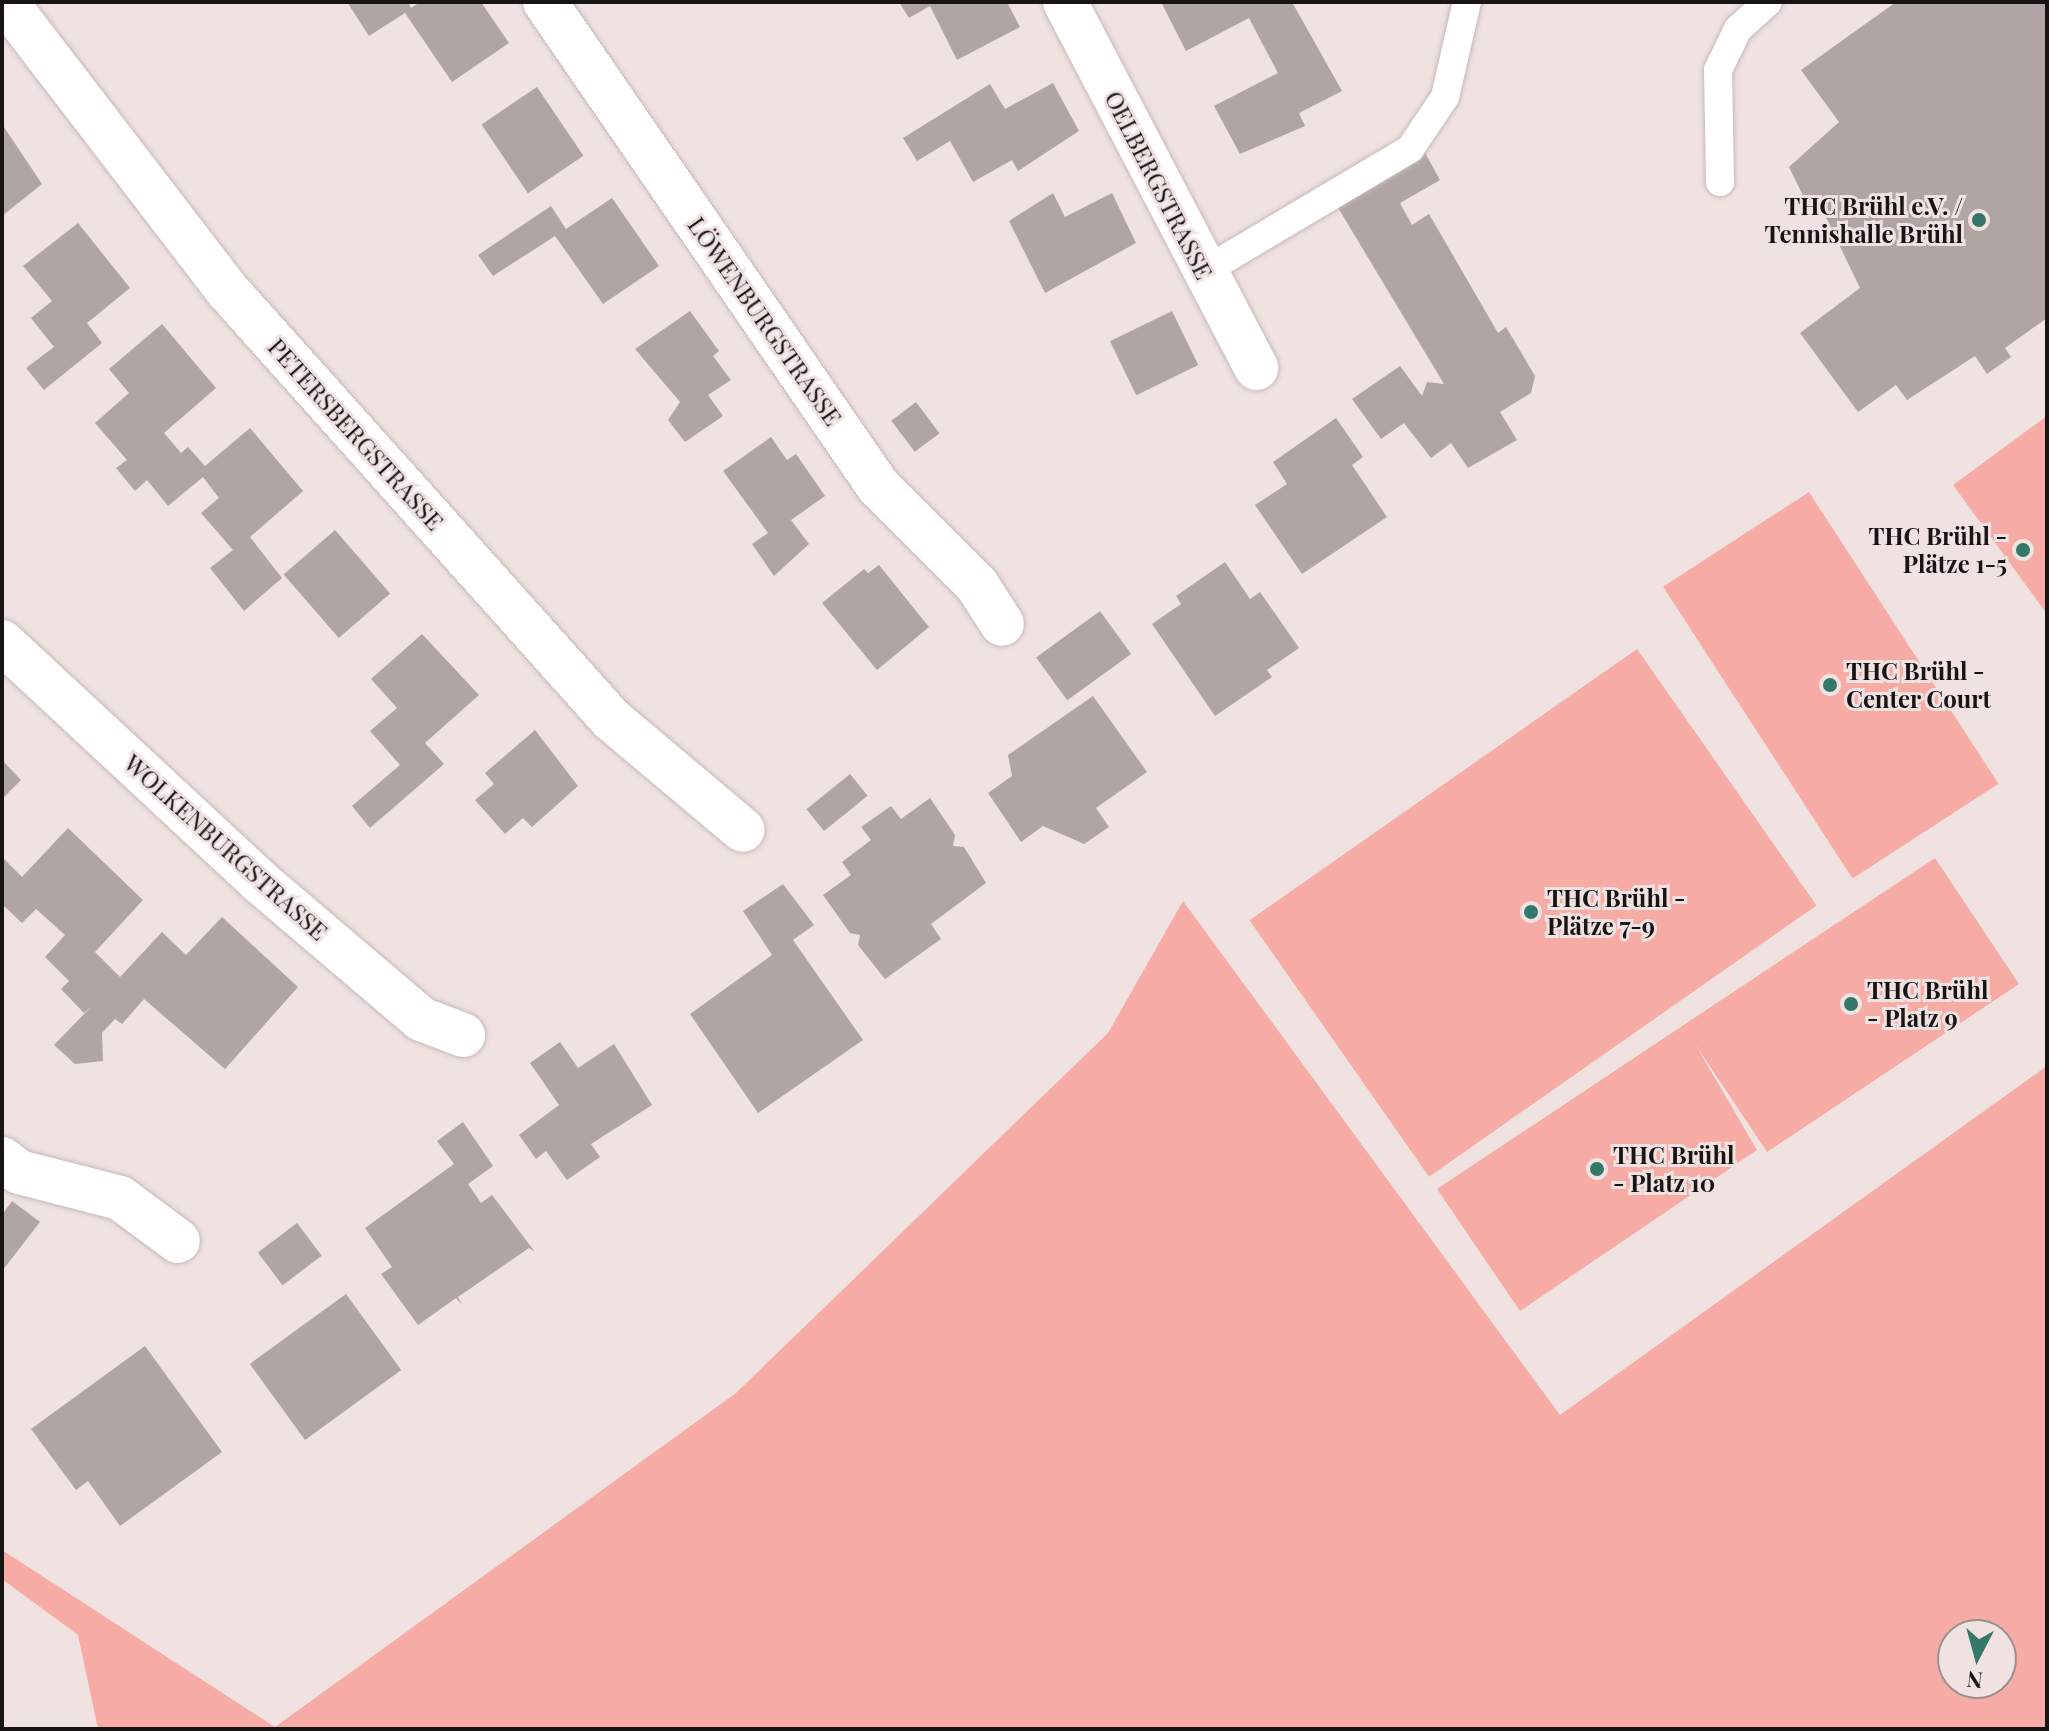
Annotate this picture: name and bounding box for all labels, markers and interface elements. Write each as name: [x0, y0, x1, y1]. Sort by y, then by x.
street label: OELBERGSTRASSE: [1099, 86, 1219, 284]
place label: THC Brühl e.V. / Tennishalle Brühl: [1764, 192, 1963, 248]
street label: LÖWENBURGSTRASSE: [682, 211, 848, 431]
marker: THC Brühl e.V. / Tennishalle Brühl: [1970, 211, 1988, 229]
street label: PETERSBERGSTRASSE: [262, 332, 450, 536]
place label: THC Brühl - Plätze 1-5: [1868, 522, 2007, 578]
marker: THC Brühl - Plätze 1-5: [2014, 541, 2032, 559]
place label: THC Brühl - Center Court: [1846, 657, 1991, 713]
marker: THC Brühl - Center Court: [1821, 676, 1839, 694]
street label: WOLKENBURGSTRASSE: [119, 748, 333, 946]
place label: THC Brühl - Plätze 7-9: [1547, 884, 1686, 940]
marker: THC Brühl - Plätze 7-9: [1522, 903, 1540, 921]
place label: THC Brühl - Platz 9: [1867, 976, 1988, 1032]
marker: THC Brühl - Platz 9: [1842, 995, 1860, 1013]
place label: THC Brühl - Platz 10: [1613, 1141, 1734, 1197]
marker: THC Brühl - Platz 10: [1588, 1160, 1606, 1178]
north arrow: [1937, 1619, 2017, 1699]
text: N: [1965, 1665, 1984, 1697]

